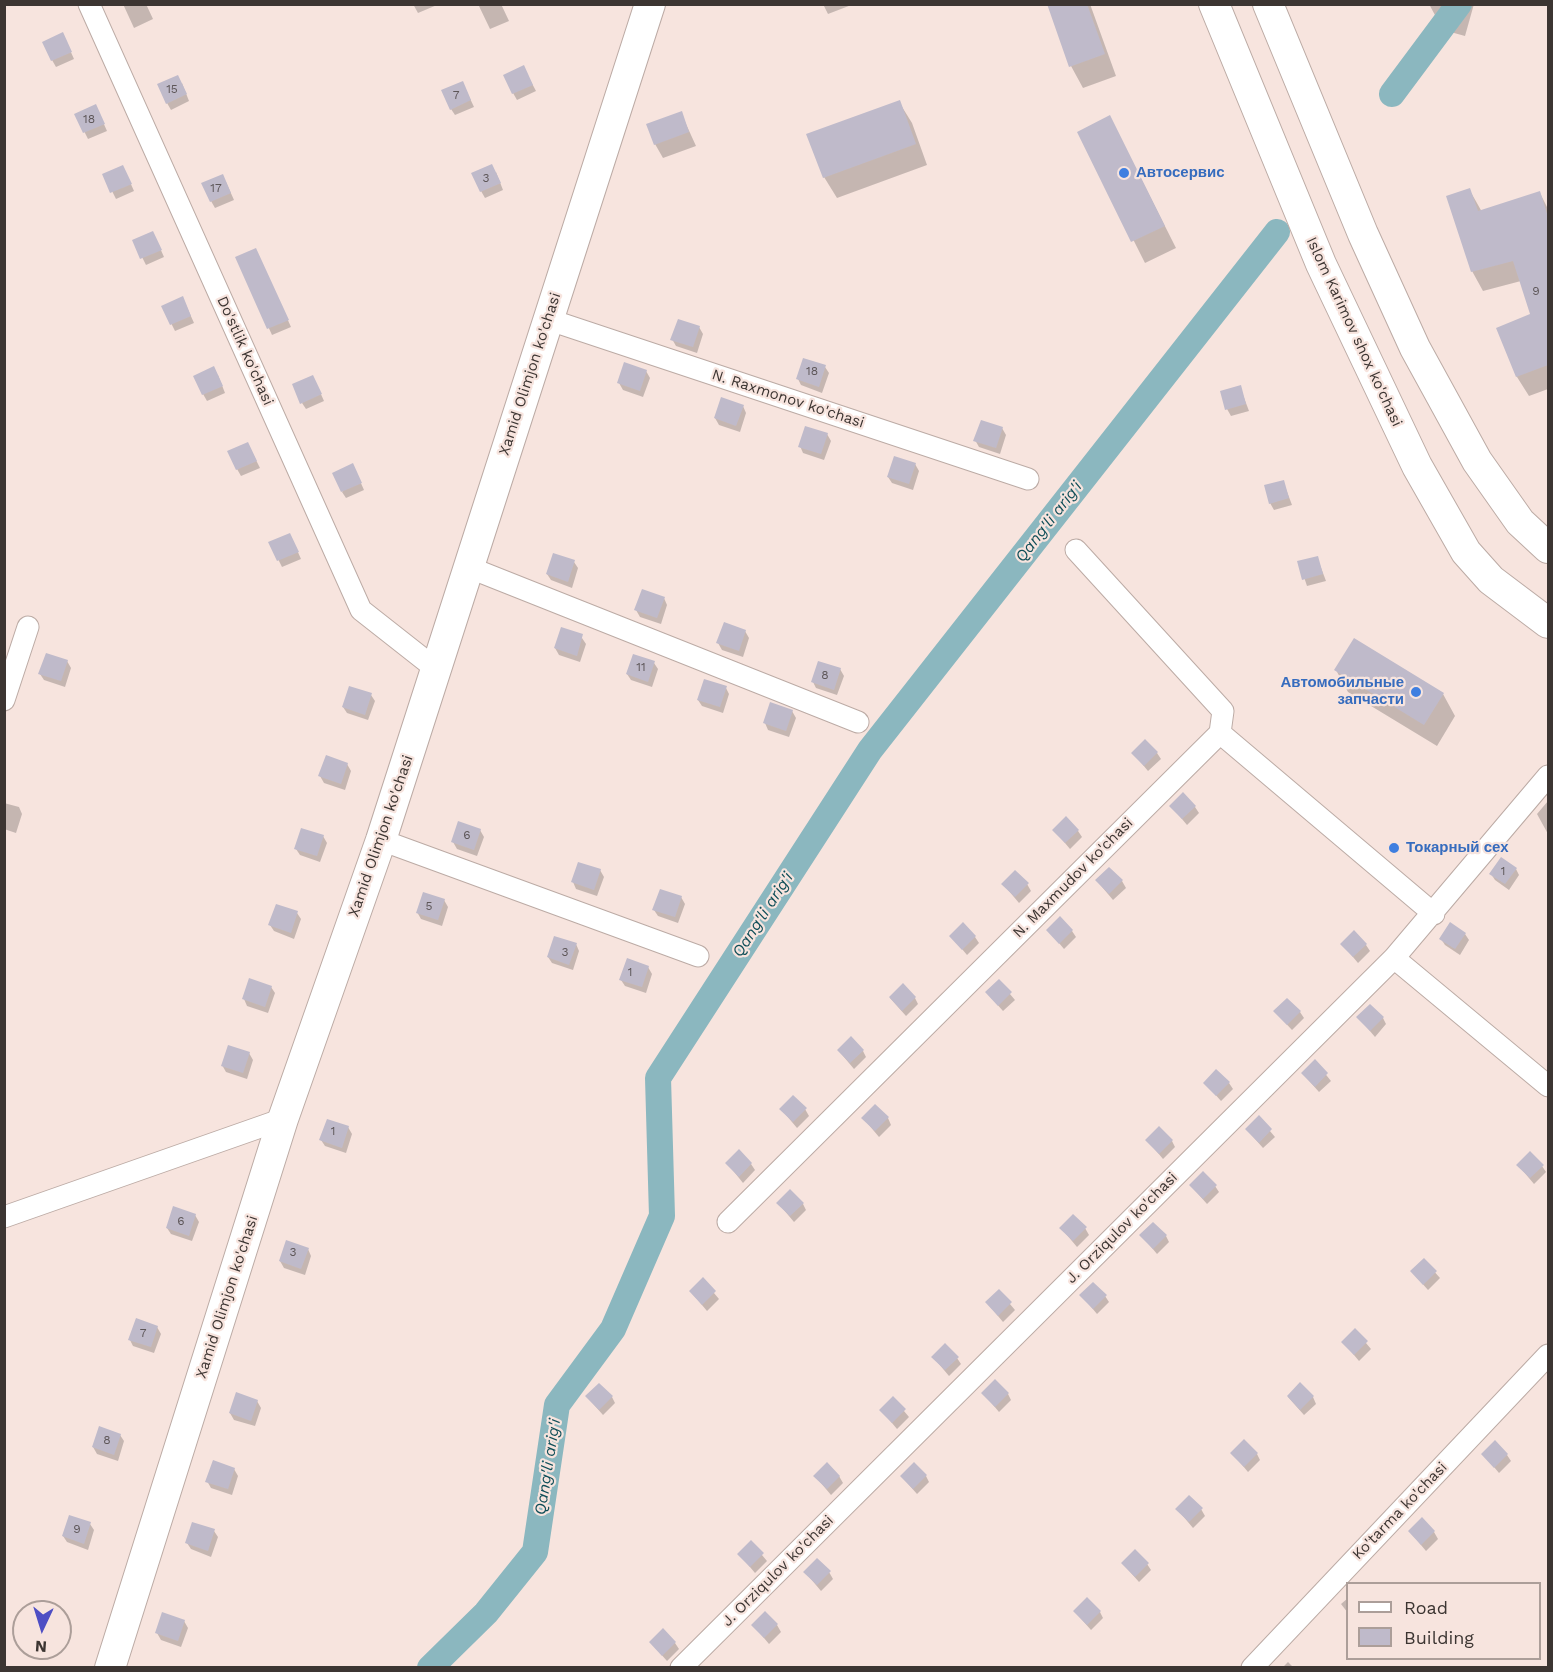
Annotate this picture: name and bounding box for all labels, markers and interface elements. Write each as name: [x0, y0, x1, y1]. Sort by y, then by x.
house number: 15: [166, 82, 178, 96]
house number: 7: [453, 88, 459, 102]
house number: 18: [83, 112, 95, 126]
place label: Автосервис: [1136, 164, 1225, 182]
marker: Автосервис: [1117, 166, 1131, 180]
house number: 3: [483, 171, 489, 185]
house number: 17: [210, 181, 222, 195]
street label: Islom Karimov shox ko'chasi: [1302, 234, 1406, 430]
house number: 9: [1532, 284, 1540, 298]
street label: Xamid Olimjon ko'chasi: [495, 290, 565, 458]
street label: Do'stlik ko'chasi: [213, 294, 277, 408]
house number: 18: [806, 364, 818, 378]
street label: N. Raxmonov ko'chasi: [709, 366, 867, 432]
water label: Qang'li arig'i: [1011, 478, 1087, 566]
house number: 11: [636, 660, 646, 674]
house number: 8: [821, 668, 829, 682]
place label: Автомобильные запчасти: [1281, 674, 1404, 709]
marker: Автомобильные запчасти: [1409, 685, 1423, 699]
street label: Xamid Olimjon ko'chasi: [345, 753, 417, 919]
street label: N. Maxmudov ko'chasi: [1009, 814, 1137, 942]
house number: 6: [463, 828, 471, 842]
place label: Токарный сех: [1406, 839, 1509, 857]
marker: Токарный сех: [1387, 841, 1401, 855]
house number: 1: [1501, 864, 1505, 878]
water label: Qang'li arig'i: [728, 869, 798, 961]
house number: 5: [426, 899, 432, 913]
house number: 3: [562, 945, 568, 959]
house number: 1: [628, 965, 632, 979]
house number: 1: [331, 1124, 335, 1138]
street label: J. Orziqulov ko'chasi: [1063, 1169, 1181, 1287]
street label: Xamid Olimjon ko'chasi: [192, 1213, 262, 1381]
house number: 6: [177, 1214, 185, 1228]
house number: 3: [290, 1245, 296, 1259]
house number: 7: [140, 1326, 146, 1340]
water label: Qang'li arig'i: [531, 1417, 565, 1517]
house number: 8: [103, 1433, 111, 1447]
street label: Ko'tarma ko'chasi: [1349, 1459, 1451, 1563]
street label: J. Orziqulov ko'chasi: [719, 1512, 837, 1630]
house number: 9: [73, 1522, 81, 1536]
legend: [1346, 1582, 1541, 1660]
text: Road: [1404, 1597, 1448, 1618]
north arrow: [12, 1600, 72, 1660]
text: Building: [1404, 1627, 1474, 1648]
text: N: [34, 1637, 47, 1656]

